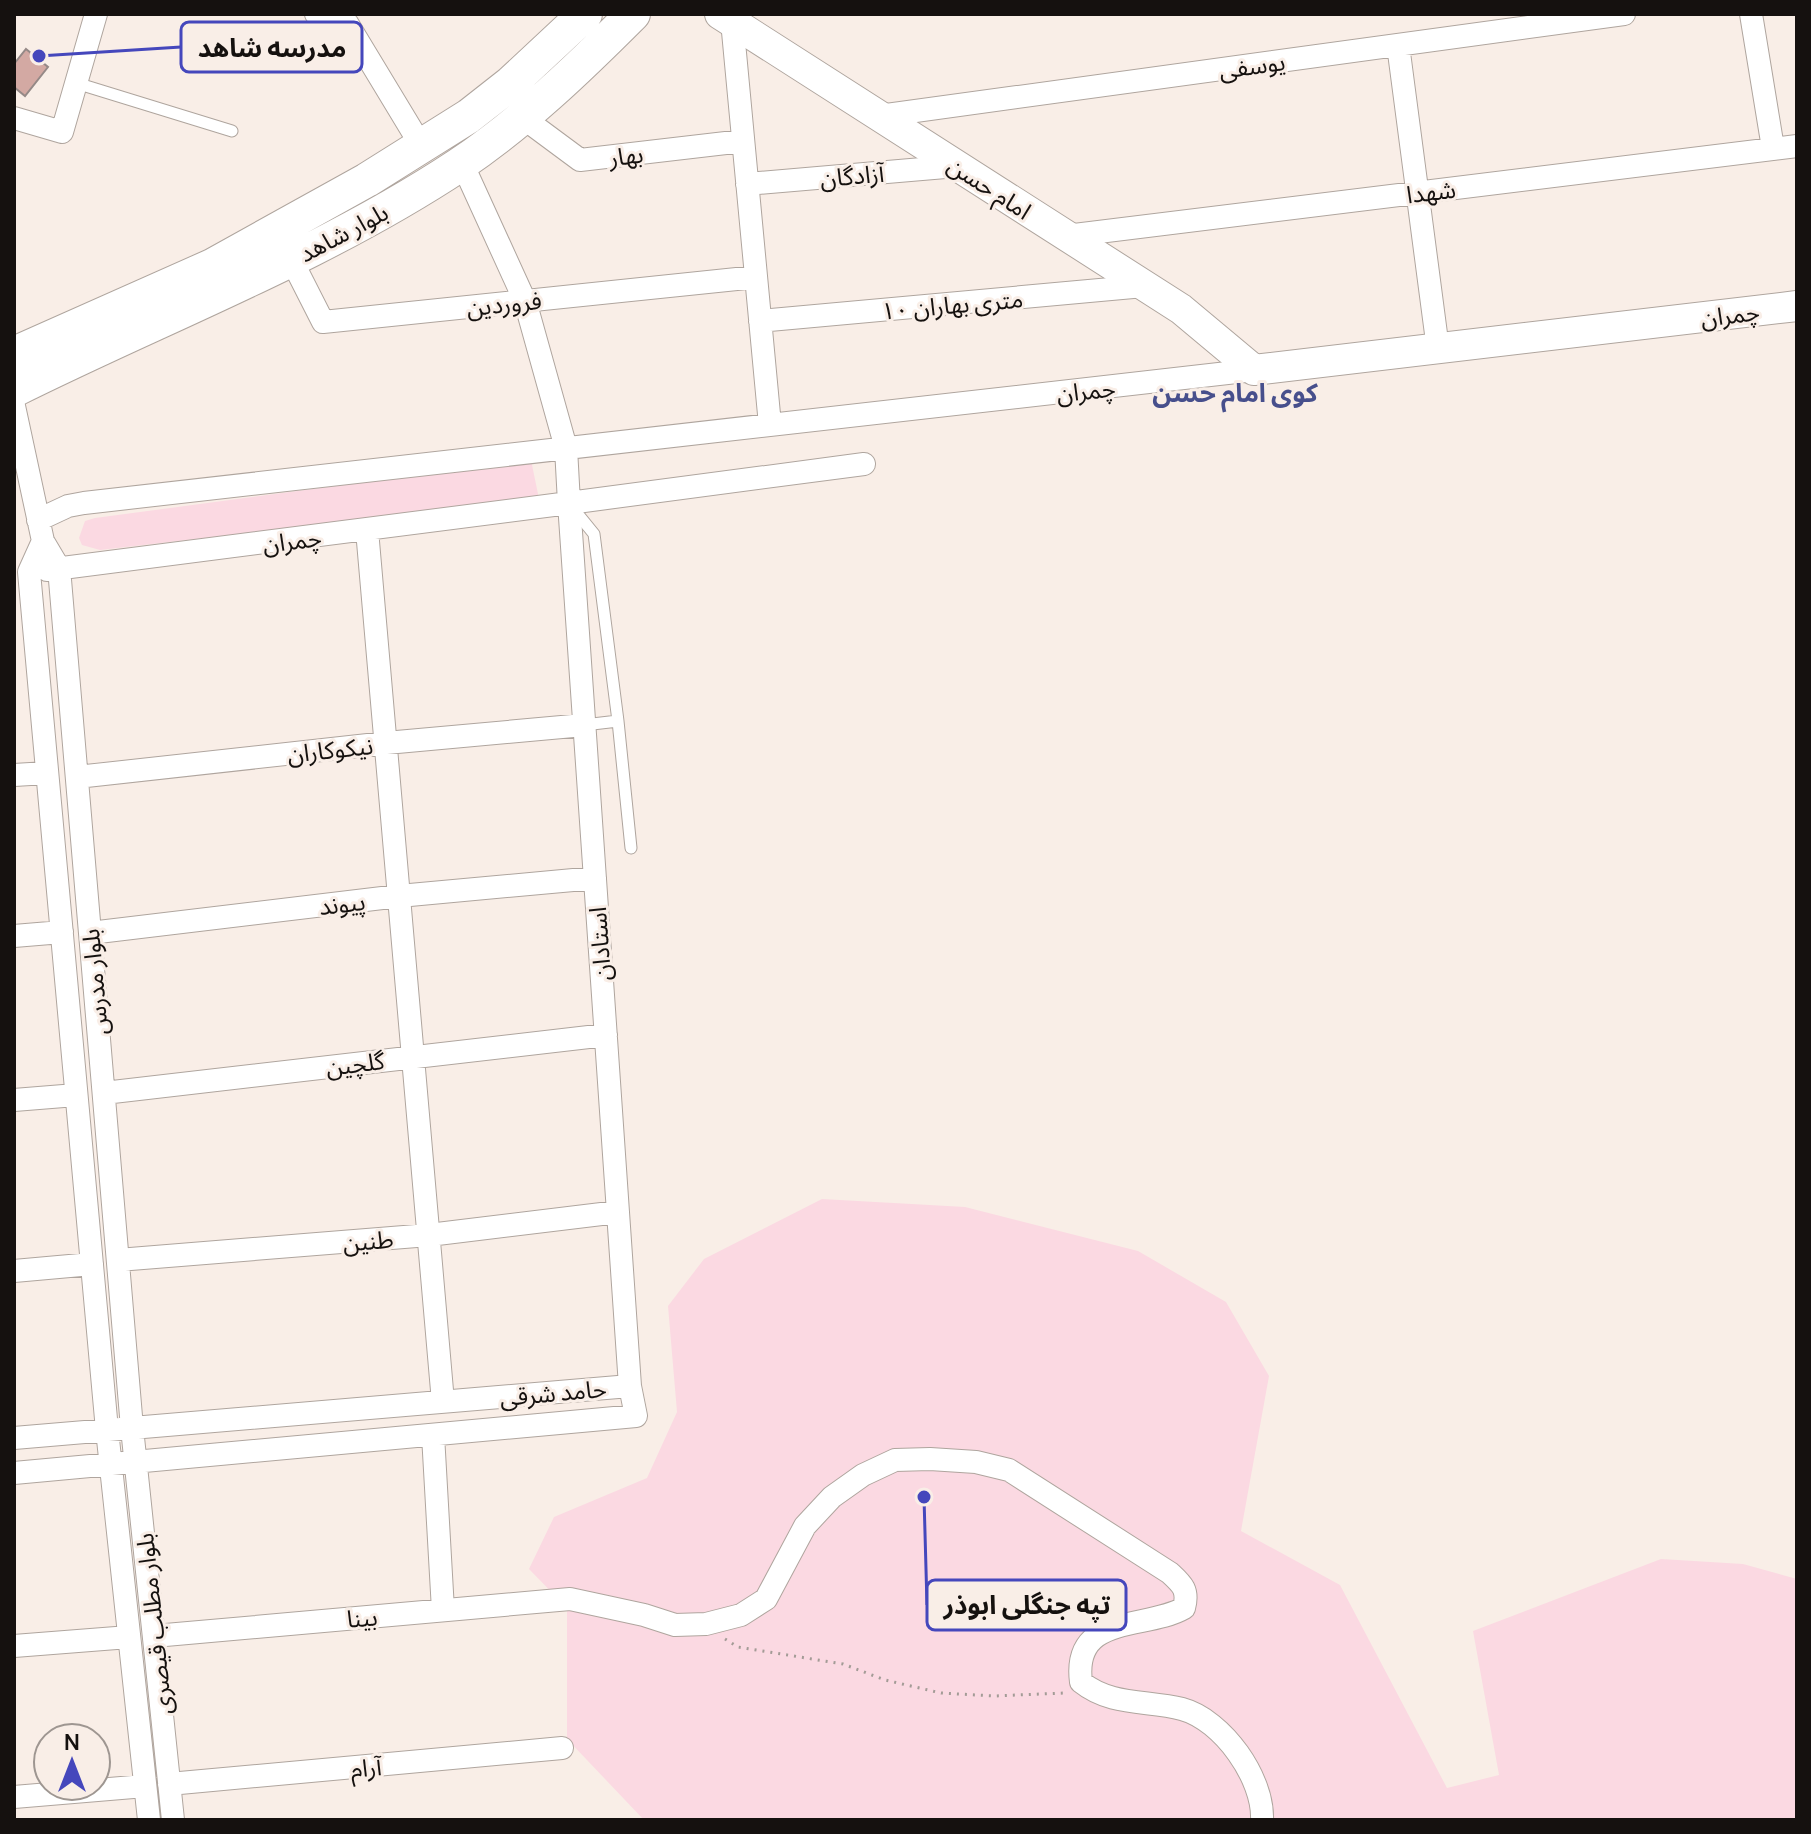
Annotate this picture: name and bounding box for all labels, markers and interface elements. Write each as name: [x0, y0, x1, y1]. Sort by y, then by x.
callout: مدرسه شاهد: [181, 22, 362, 72]
text: مدرسه شاهد: [198, 29, 346, 65]
street label: یوسفی: [1217, 44, 1287, 86]
street label: بهار: [606, 137, 645, 174]
street label: امام حسن: [940, 148, 1038, 229]
street label: آزادگان: [819, 156, 886, 194]
street label: شهدا: [1404, 172, 1458, 210]
street label: بلوار شاهد: [293, 195, 393, 269]
street label: ۱۰ متری بهاران: [880, 281, 1024, 327]
street label: فروردین: [465, 283, 543, 323]
street label: چمران: [1699, 294, 1761, 334]
street label: چمران: [1055, 371, 1117, 410]
district label: کوی امام حسن: [1152, 374, 1319, 413]
street label: چمران: [261, 520, 323, 560]
street label: نیکوکاران: [285, 728, 375, 770]
street label: پیوند: [317, 884, 367, 922]
street label: استادان: [580, 906, 618, 982]
street label: بلوار مدرس: [73, 927, 115, 1037]
street label: گلچین: [324, 1043, 387, 1083]
street label: طنین: [341, 1221, 395, 1259]
street label: حامد شرقی: [498, 1371, 608, 1413]
street label: بلوار مطلب قیصری: [127, 1532, 179, 1716]
callout: تپه جنگلی ابوذر: [927, 1580, 1126, 1630]
text: تپه جنگلی ابوذر: [942, 1586, 1111, 1623]
street label: بینا: [345, 1599, 379, 1635]
north arrow: [32, 1722, 112, 1802]
text: N: [64, 1727, 80, 1757]
street label: آرام: [349, 1749, 384, 1788]

